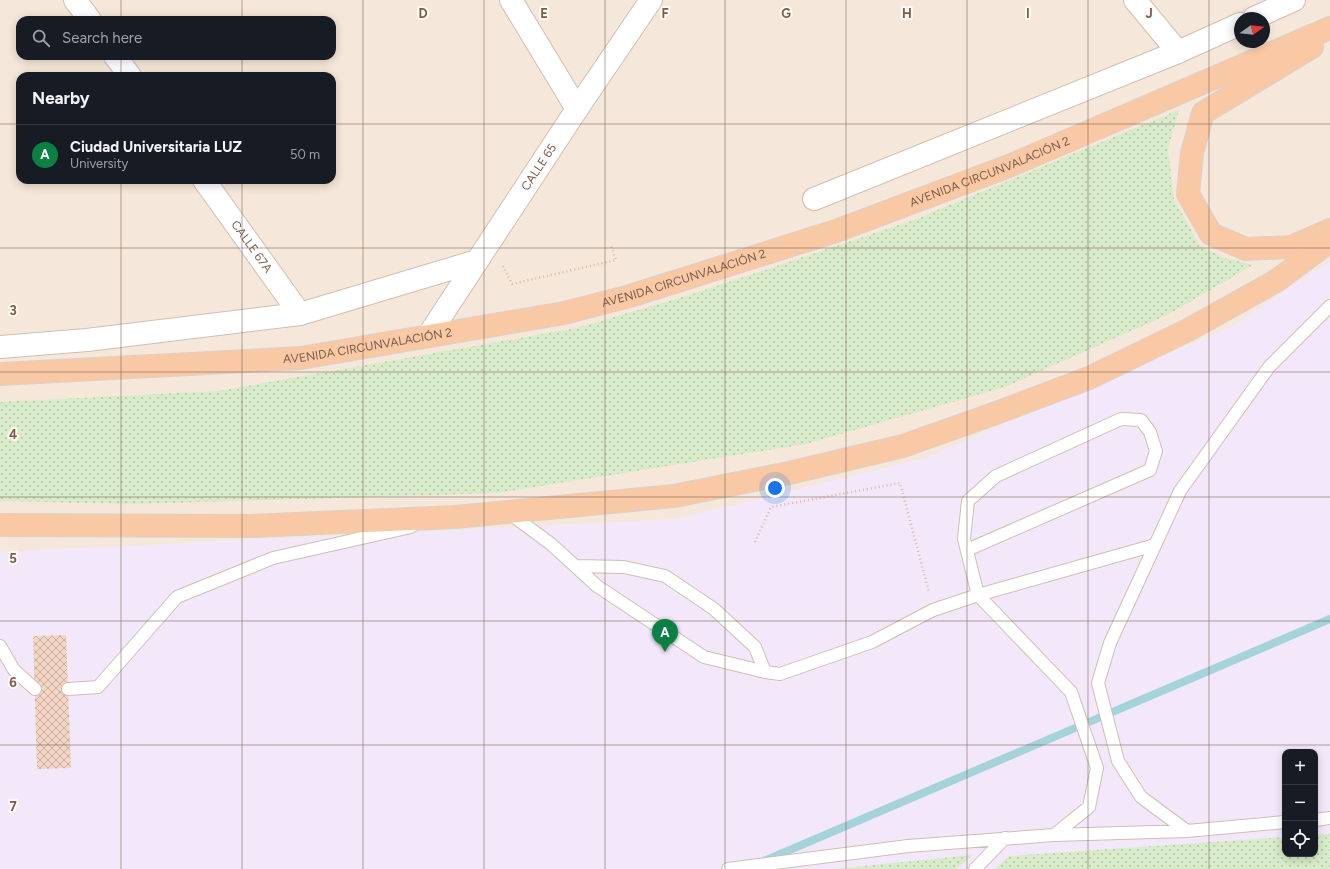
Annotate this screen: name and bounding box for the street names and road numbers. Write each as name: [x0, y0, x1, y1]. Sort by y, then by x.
street label: AVENIDA CIRCUNVALACIÓN 2: [908, 134, 1072, 210]
street label: CALLE 65: [518, 141, 559, 193]
street label: CALLE 67A: [228, 218, 275, 275]
street label: AVENIDA CIRCUNVALACIÓN 2: [600, 247, 768, 310]
street label: AVENIDA CIRCUNVALACIÓN 2: [283, 325, 453, 366]

